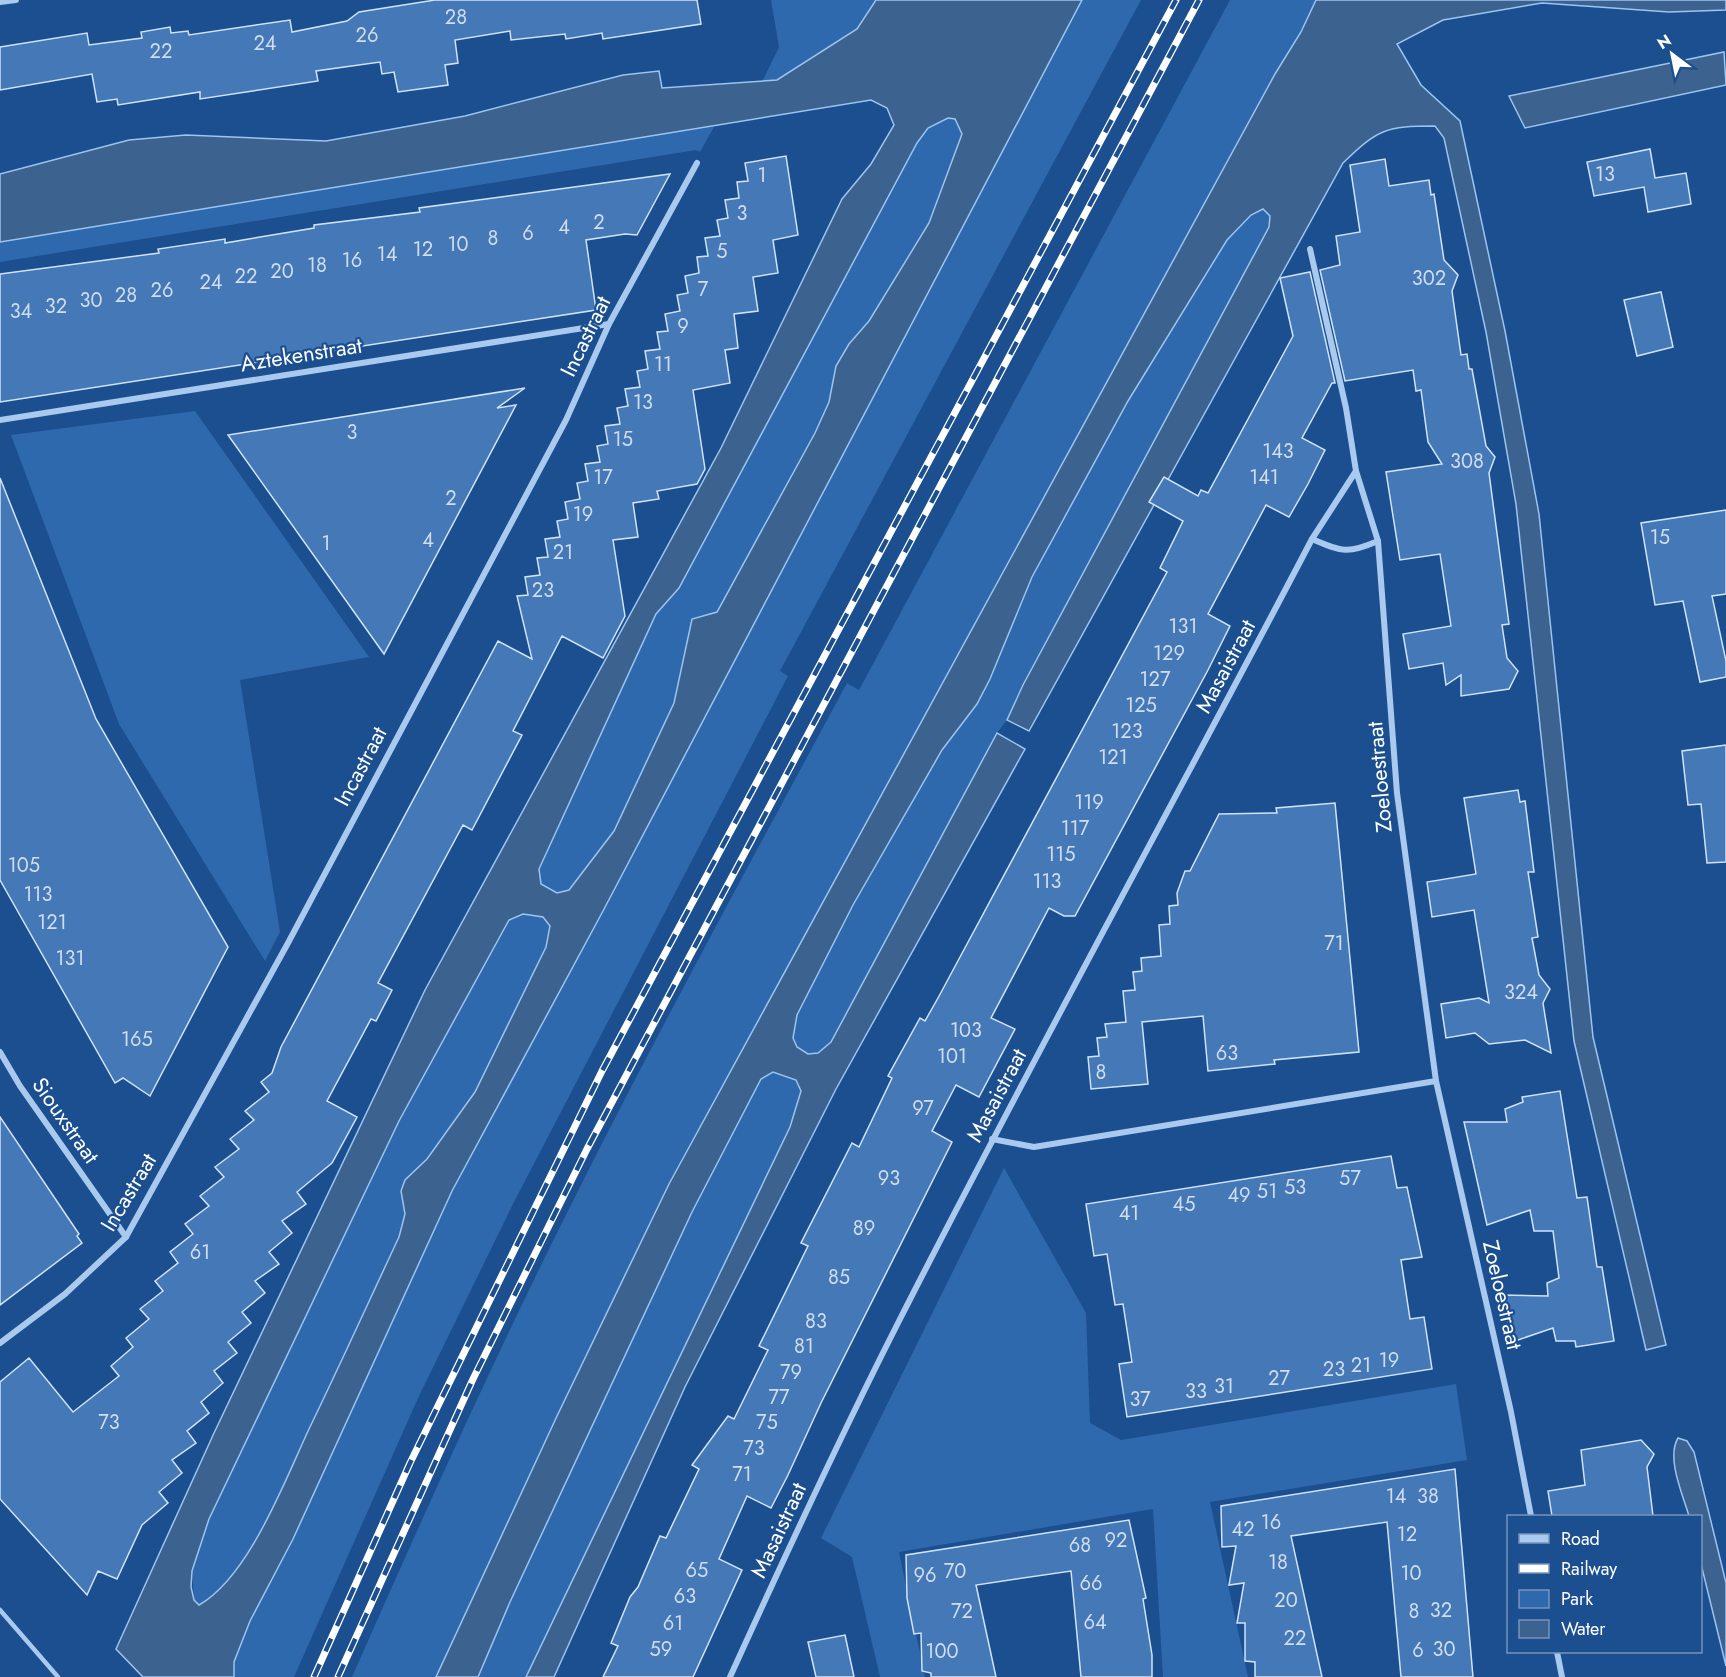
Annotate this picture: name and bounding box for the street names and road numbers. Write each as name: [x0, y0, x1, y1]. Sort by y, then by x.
street label: Incastraat: [552, 290, 619, 382]
street label: Aztekenstraat: [238, 328, 365, 379]
street label: Masaistraat: [1187, 613, 1263, 718]
street label: Zoeloestraat: [1358, 719, 1400, 834]
street label: Incastraat: [326, 720, 395, 812]
street label: Masaistraat: [958, 1042, 1034, 1147]
street label: Siouxstraat: [25, 1070, 108, 1170]
street label: Incastraat: [92, 1146, 164, 1237]
street label: Zoeloestraat: [1475, 1237, 1531, 1353]
street label: Masaistraat: [742, 1477, 814, 1583]

